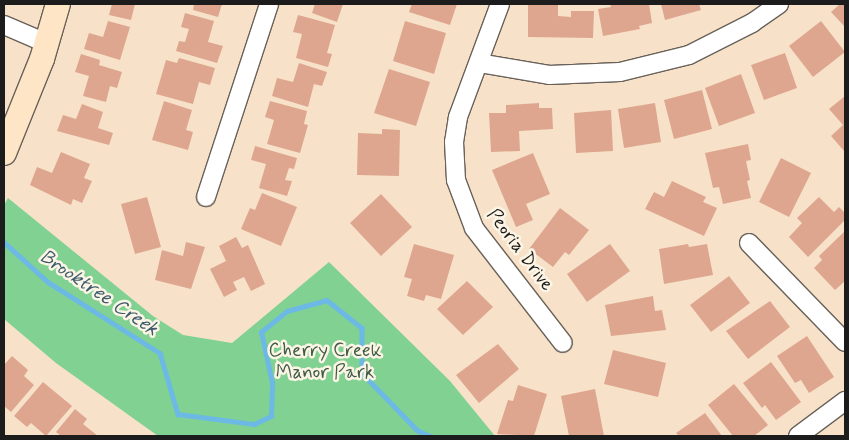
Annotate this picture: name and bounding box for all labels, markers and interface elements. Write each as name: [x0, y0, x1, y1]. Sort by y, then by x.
street label: Peoria Drive: [482, 205, 558, 295]
water label: Brooktree Creek: [35, 244, 163, 342]
park label: Cherry Creek Manor Park: [269, 340, 381, 384]

